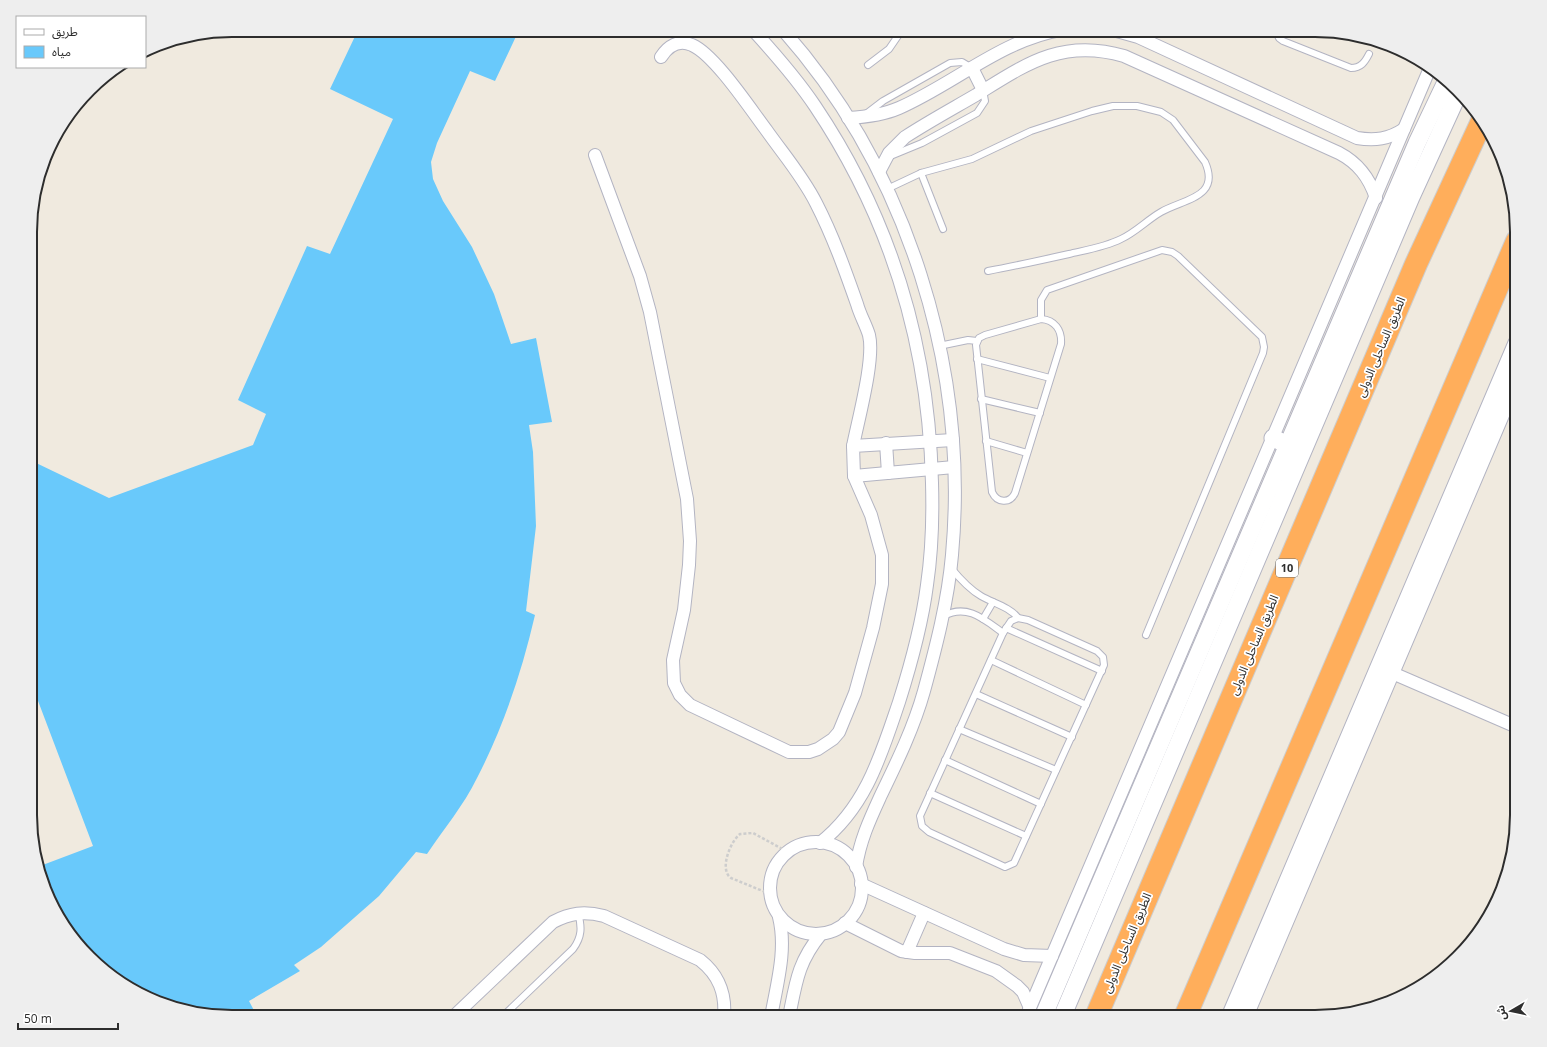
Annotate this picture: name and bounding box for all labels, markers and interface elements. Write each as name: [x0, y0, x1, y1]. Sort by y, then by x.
legend: [16, 16, 146, 68]
text: طريق: [52, 23, 78, 40]
text: مياه: [52, 43, 71, 60]
street label: الطريق الساحلى الدولى: [1352, 294, 1409, 399]
road number: 10: [1276, 559, 1298, 577]
street label: الطريق الساحلى الدولى: [1225, 592, 1282, 697]
street label: الطريق الساحلى الدولى: [1098, 890, 1155, 995]
north arrow: [1491, 991, 1531, 1031]
text: ش: [1492, 1004, 1509, 1021]
scale bar: [18, 1005, 118, 1031]
text: 50 m: [24, 1010, 52, 1027]

